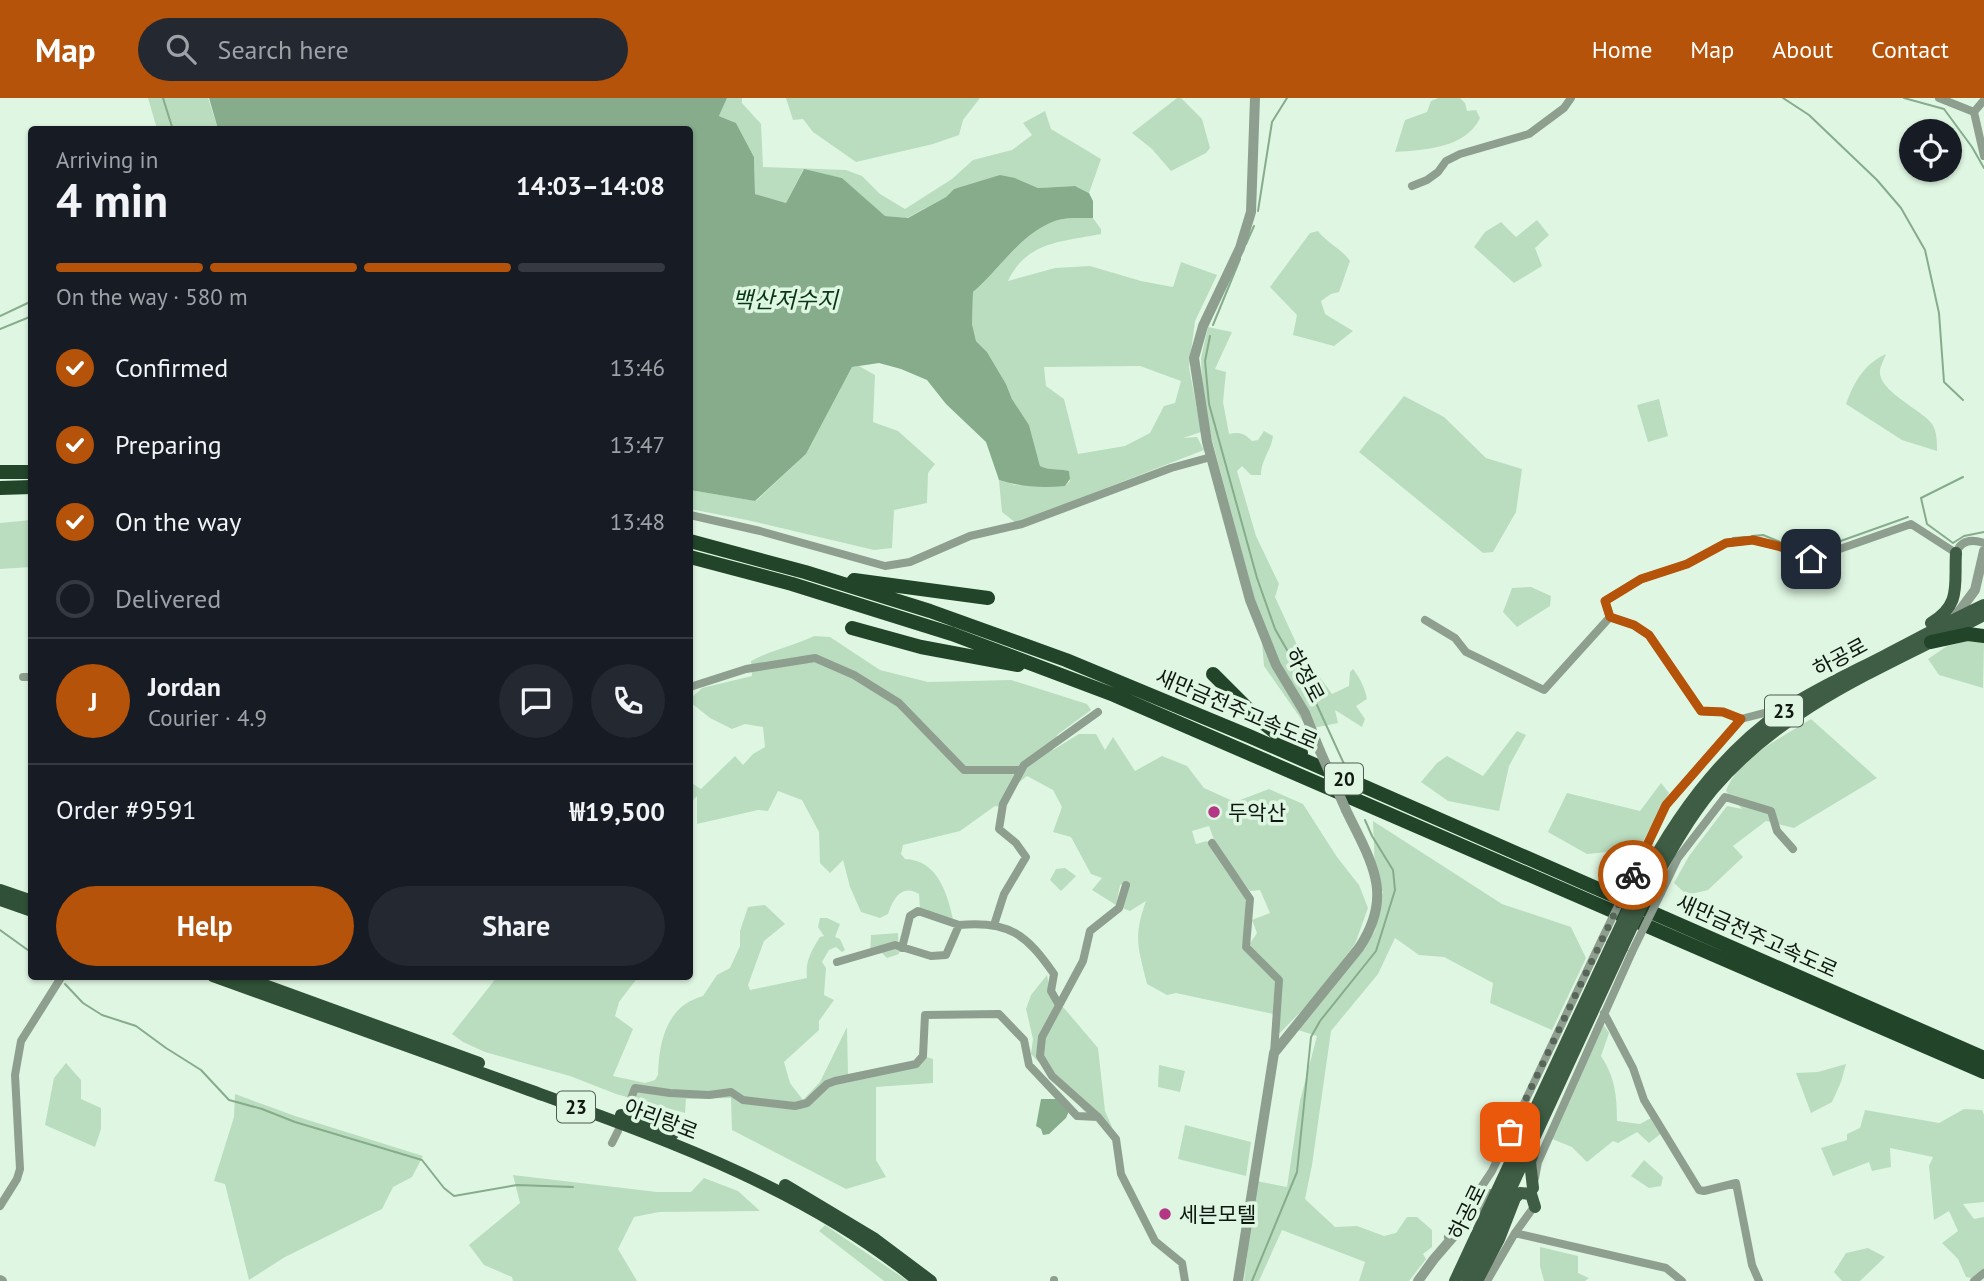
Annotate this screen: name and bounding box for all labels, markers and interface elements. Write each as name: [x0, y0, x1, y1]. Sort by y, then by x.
search box: [138, 18, 628, 81]
text: Map: [35, 28, 96, 71]
icon: search: [162, 30, 200, 68]
text: Search here: [218, 33, 349, 66]
text: Home: [1592, 34, 1652, 65]
text: Map: [1690, 34, 1734, 65]
text: About: [1772, 34, 1833, 65]
text: Contact: [1871, 34, 1949, 65]
map controls: [1899, 119, 1962, 182]
button: locate: [1899, 119, 1962, 182]
text: Arriving in: [56, 145, 158, 174]
text: 14:03–14:08: [516, 169, 665, 202]
text: 4 min: [56, 170, 168, 230]
text: On the way · 580 m: [56, 282, 248, 311]
water label: 백산저수지: [732, 285, 840, 314]
icon: check: [56, 349, 94, 387]
text: Confirmed: [115, 351, 228, 384]
text: 13:46: [610, 353, 665, 382]
icon: check: [56, 426, 94, 464]
text: Preparing: [115, 428, 222, 461]
text: 13:47: [610, 430, 665, 459]
icon: check: [56, 503, 94, 541]
text: On the way: [115, 505, 241, 538]
text: 13:48: [610, 507, 665, 536]
pin: [1781, 529, 1841, 589]
icon: home: [1792, 540, 1830, 578]
text: Delivered: [115, 582, 221, 615]
street label: 하공로: [1808, 631, 1872, 683]
street label: 하정로: [1279, 643, 1331, 707]
street label: 새만금전주고속도로: [1152, 663, 1322, 755]
button: chat: [499, 664, 573, 738]
button: phone: [591, 664, 665, 738]
text: Jordan: [148, 670, 221, 703]
text: J: [89, 685, 97, 718]
road number: 23: [1765, 696, 1803, 726]
text: Courier · 4.9: [148, 703, 267, 732]
road number: 20: [1325, 764, 1363, 794]
text: Order #9591: [56, 793, 196, 826]
text: ₩19,500: [569, 795, 665, 828]
place label: 두악산: [1228, 799, 1286, 826]
marker: 두악산: [1206, 804, 1222, 820]
courier: [1598, 840, 1668, 910]
icon: bike: [1614, 856, 1652, 894]
button: Help: [56, 886, 354, 966]
button: Share: [368, 886, 665, 966]
street label: 새만금전주고속도로: [1672, 888, 1842, 984]
road number: 23: [557, 1091, 595, 1122]
street label: 아리랑로: [620, 1093, 702, 1145]
pin: [1480, 1102, 1540, 1162]
icon: bag: [1491, 1113, 1529, 1151]
street label: 하공로: [1442, 1180, 1492, 1244]
place label: 세븐모텔: [1179, 1201, 1256, 1228]
marker: 세븐모텔: [1157, 1206, 1173, 1222]

